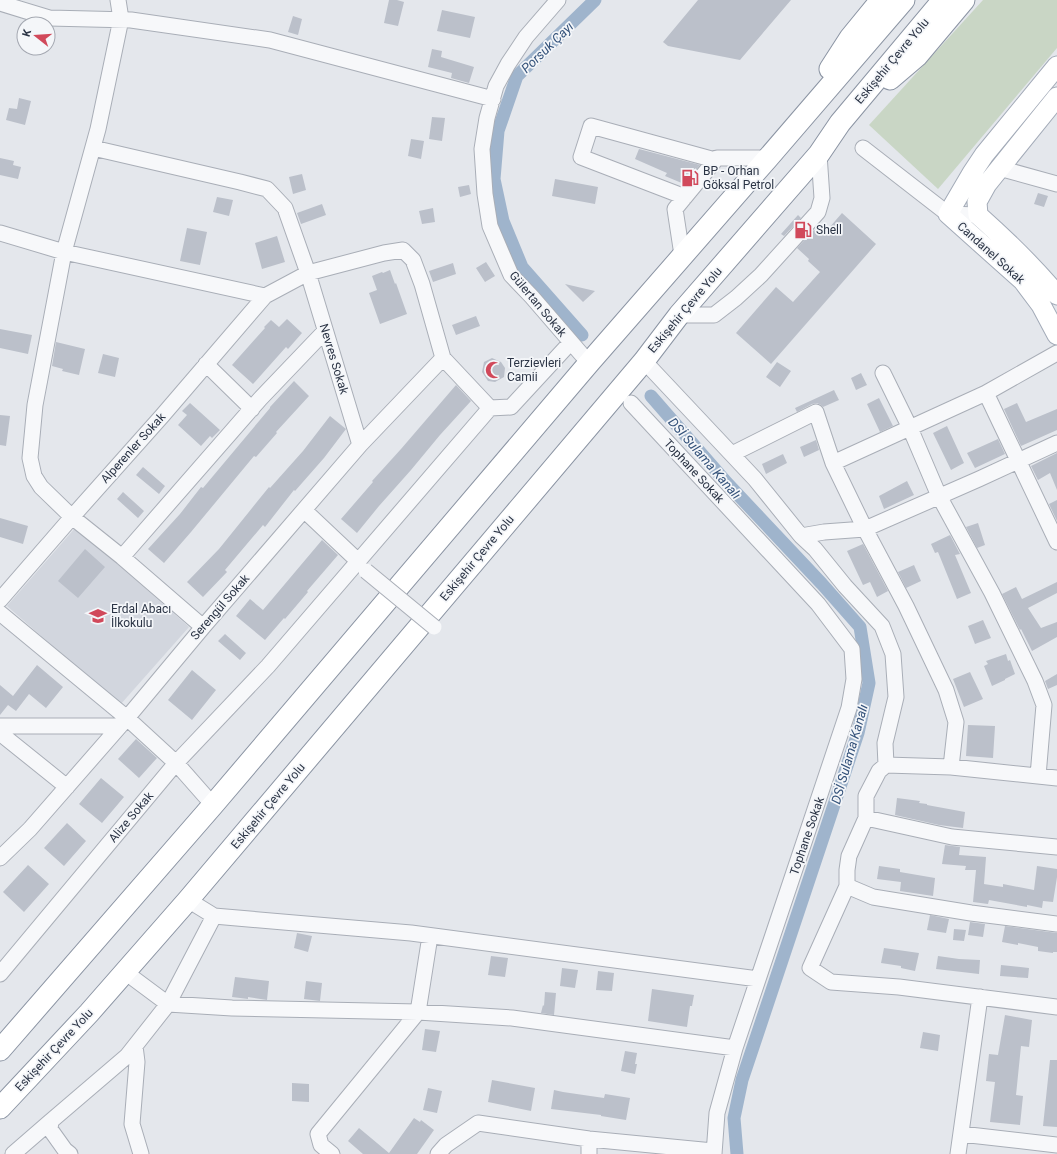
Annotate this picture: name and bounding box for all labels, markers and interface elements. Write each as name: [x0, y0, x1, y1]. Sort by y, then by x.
street label: Eskişehir Çevre Yolu: [852, 15, 932, 107]
north arrow: [16, 16, 56, 56]
water label: Porsuk Çayı: [518, 19, 576, 76]
text: K: [20, 27, 34, 38]
place label: BP - Orhan Göksal Petrol: [703, 164, 774, 192]
fuel station icon: BP - Orhan Göksal Petrol: [680, 168, 700, 188]
street label: Candanel Sokak: [954, 219, 1028, 288]
fuel station icon: Shell: [793, 220, 813, 240]
place label: Shell: [816, 223, 842, 237]
street label: Eskişehir Çevre Yolu: [645, 264, 725, 356]
street label: Gülertan Sokak: [507, 268, 570, 340]
street label: Nevres Sokak: [317, 322, 352, 397]
place label: Terzievleri Camii: [507, 356, 561, 384]
mosque icon: Terzievleri Camii: [484, 360, 504, 380]
street label: Alperenler Sokak: [98, 409, 169, 486]
water label: DSİ Sulama Kanalı: [665, 415, 744, 502]
street label: Tophane Sokak: [661, 436, 728, 506]
street label: Eskişehir Çevre Yolu: [437, 512, 517, 604]
street label: Serengül Sokak: [188, 571, 253, 643]
place label: Erdal Abacı İlkokulu: [111, 602, 171, 630]
school or university icon: Erdal Abacı İlkokulu: [88, 606, 108, 626]
water label: DSİ Sulama Kanalı: [828, 703, 871, 806]
street label: Eskişehir Çevre Yolu: [228, 760, 308, 852]
street label: Alize Sokak: [106, 788, 157, 845]
street label: Tophane Sokak: [787, 794, 827, 877]
street label: Eskişehir Çevre Yolu: [12, 1006, 96, 1094]

